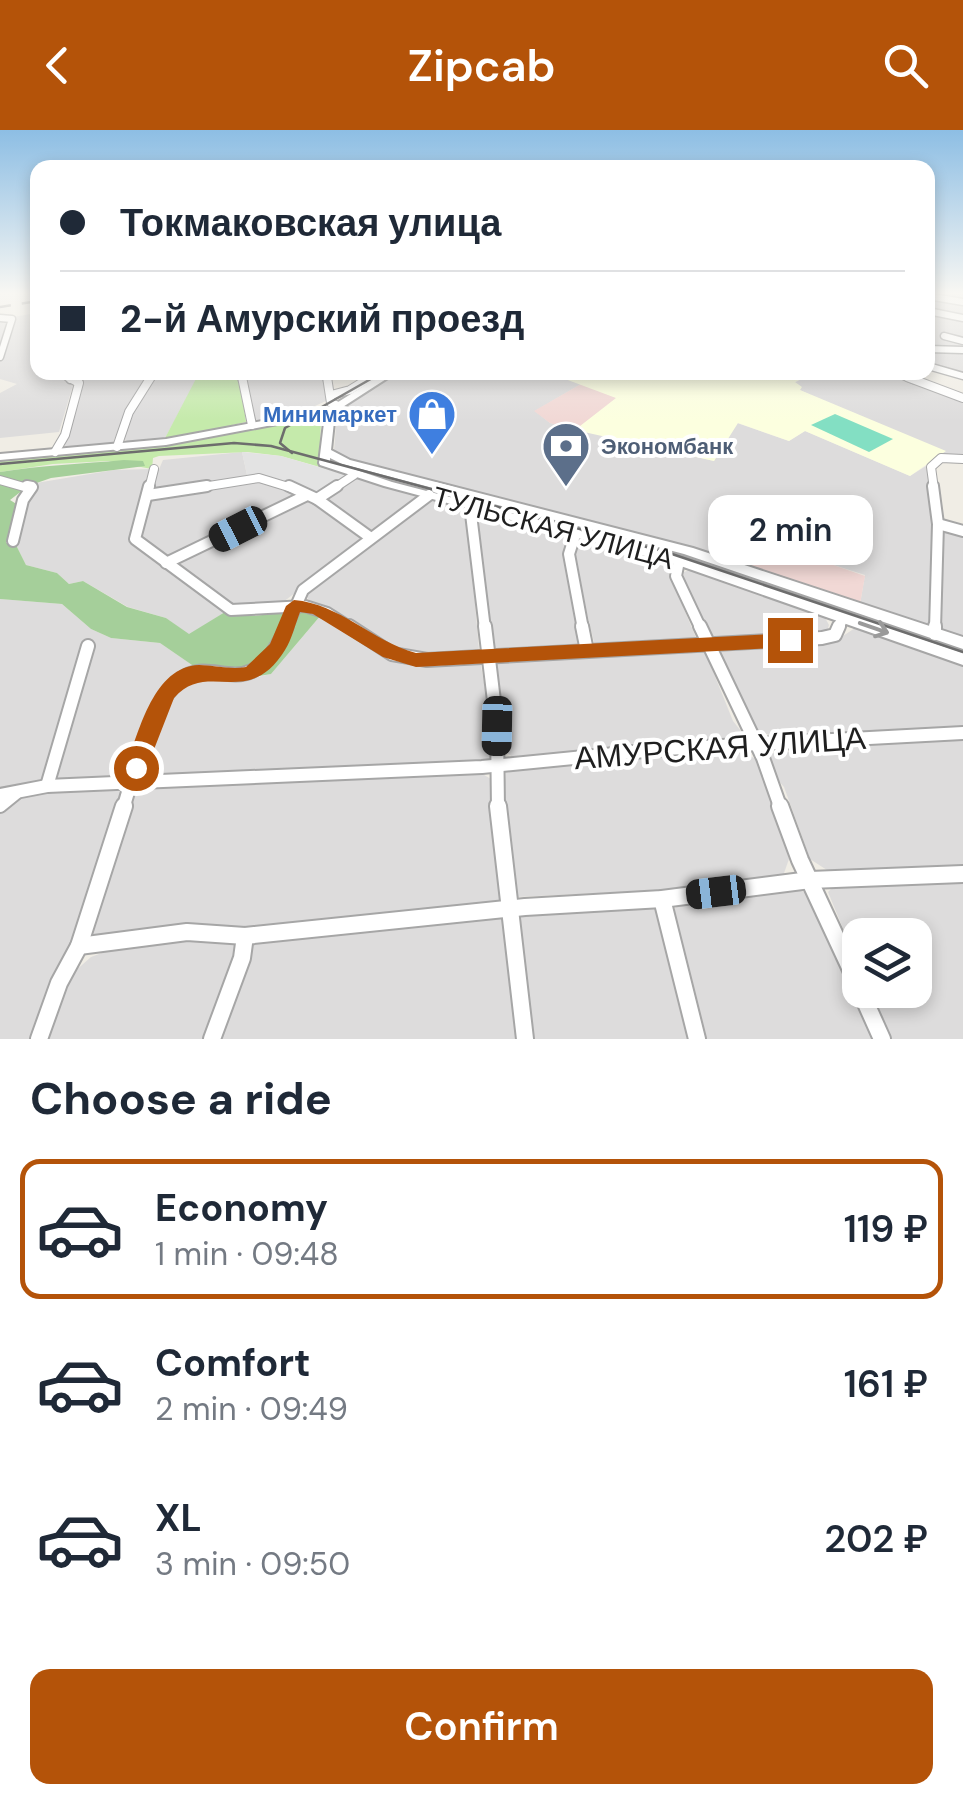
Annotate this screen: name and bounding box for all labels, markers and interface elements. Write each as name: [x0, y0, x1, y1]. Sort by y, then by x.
text: Zipcab: [407, 36, 556, 95]
icon: back: [30, 38, 85, 93]
icon: search: [878, 38, 933, 93]
text: Токмаковская улица: [120, 198, 501, 248]
text: 2-й Амурский проезд: [120, 294, 524, 344]
shop icon: Минимаркет: [406, 388, 458, 456]
place label: Минимаркет: [263, 400, 397, 429]
bank icon: Экономбанк: [540, 420, 592, 488]
place label: Экономбанк: [601, 432, 734, 461]
street label: ТУЛЬСКАЯ УЛИЦА: [429, 478, 678, 578]
callout: 2 min: [708, 495, 872, 565]
car: [204, 502, 272, 556]
text: 2 min: [749, 509, 832, 551]
route end: [768, 618, 813, 663]
one-way arrow: [857, 620, 888, 638]
car: [481, 696, 513, 756]
street label: АМУРСКАЯ УЛИЦА: [573, 717, 868, 779]
route start: [114, 746, 159, 791]
car: [684, 873, 748, 911]
map controls: [842, 918, 932, 1008]
button: layers: [842, 918, 932, 1008]
text: Choose a ride: [30, 1069, 332, 1128]
text: Economy: [155, 1183, 328, 1233]
icon: car: [35, 1184, 125, 1274]
text: 119 ₽: [844, 1204, 928, 1254]
text: 1 min · 09:48: [155, 1233, 339, 1275]
text: Comfort: [155, 1338, 311, 1388]
icon: car: [35, 1339, 125, 1429]
text: 161 ₽: [844, 1359, 928, 1409]
text: 2 min · 09:49: [155, 1388, 348, 1430]
text: XL: [155, 1493, 202, 1543]
icon: car: [35, 1494, 125, 1584]
text: 202 ₽: [824, 1514, 928, 1564]
text: 3 min · 09:50: [155, 1543, 350, 1585]
button: Confirm: [30, 1669, 933, 1784]

